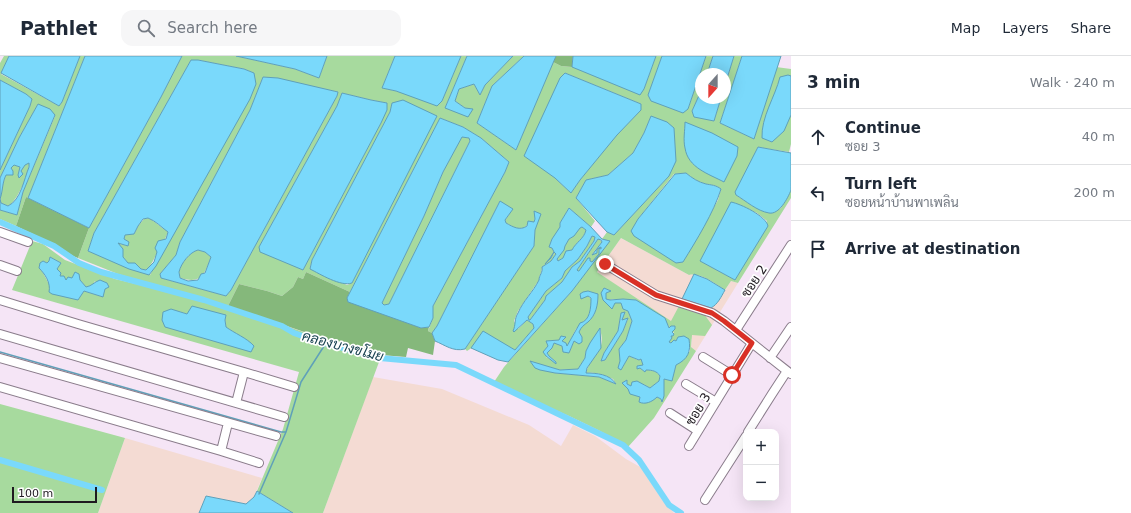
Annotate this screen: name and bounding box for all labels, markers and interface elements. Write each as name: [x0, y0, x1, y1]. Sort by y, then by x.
search box: [121, 10, 401, 46]
text: Pathlet: [20, 17, 97, 39]
icon: search: [135, 17, 157, 39]
text: Search here: [167, 19, 257, 37]
text: Map: [951, 20, 980, 36]
text: Layers: [1002, 20, 1049, 36]
text: Share: [1071, 20, 1111, 36]
north arrow: [695, 68, 731, 104]
text: 3 min: [807, 72, 860, 92]
text: Walk · 240 m: [1030, 75, 1115, 90]
text: Continue: [845, 119, 921, 137]
icon: ahead: [807, 126, 829, 148]
text: 40 m: [1082, 129, 1115, 144]
text: ซอย 3: [845, 139, 880, 154]
text: Turn left: [845, 175, 917, 193]
icon: left: [807, 182, 829, 204]
text: 200 m: [1073, 185, 1115, 200]
text: ซอยหน้าบ้านพาเพลิน: [845, 195, 959, 210]
icon: arrive: [807, 238, 829, 260]
text: Arrive at destination: [845, 240, 1020, 258]
route end: [596, 255, 614, 273]
street label: ซอย 2: [738, 262, 770, 300]
water label: คลองบางขโมย: [301, 327, 385, 365]
route start: [723, 366, 741, 384]
street label: ซอย 3: [682, 390, 714, 428]
map controls: [743, 429, 779, 501]
button: +: [743, 429, 779, 465]
button: −: [743, 465, 779, 501]
scale bar: [12, 485, 97, 504]
text: 100 m: [18, 487, 53, 500]

